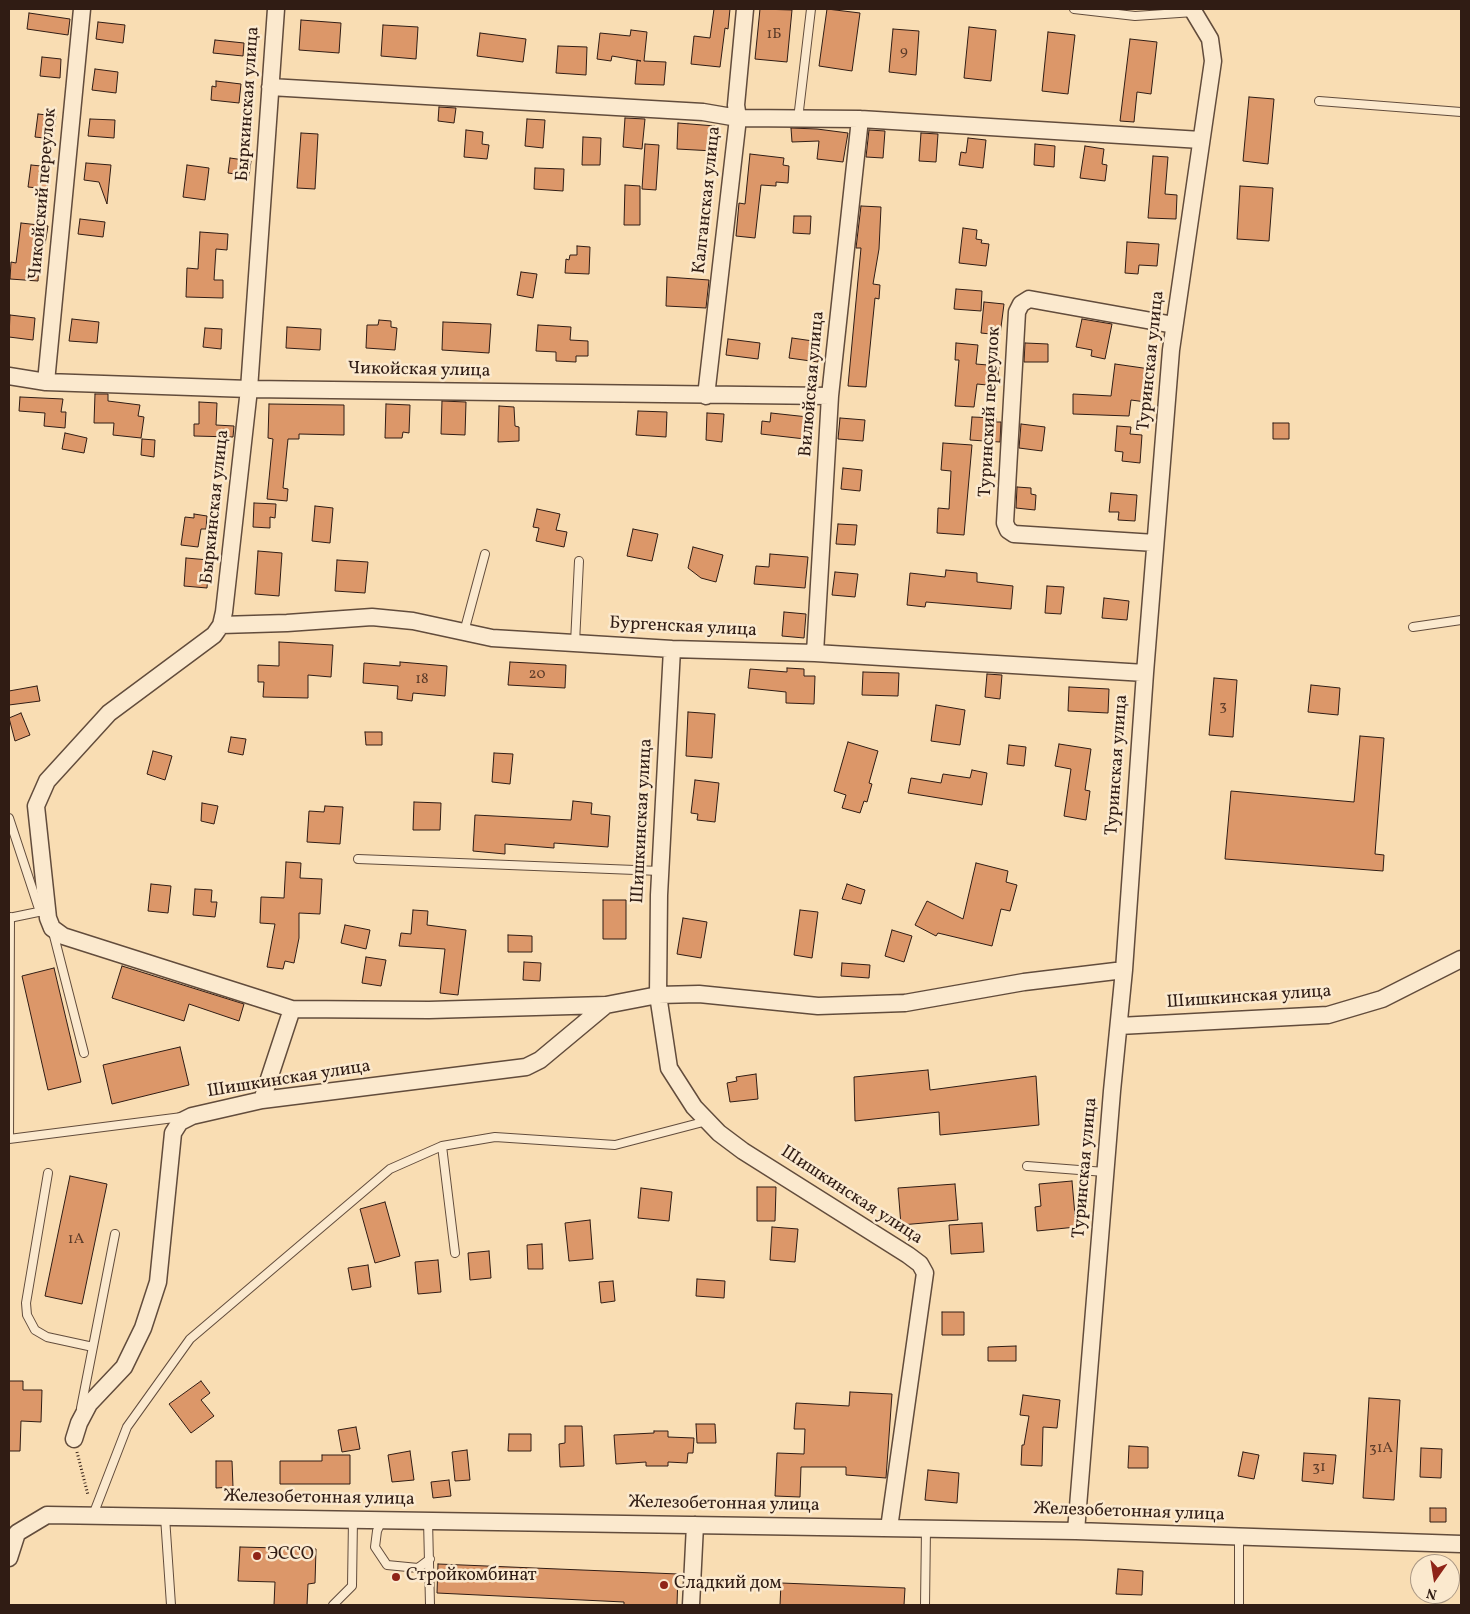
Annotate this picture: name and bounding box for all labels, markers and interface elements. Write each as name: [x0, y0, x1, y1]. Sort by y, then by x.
street label: Быркинская улица: [233, 26, 265, 182]
house number: 1Б: [766, 26, 782, 44]
house number: 9: [900, 43, 908, 61]
street label: Чикойский переулок: [26, 107, 62, 281]
street label: Калганская улица: [689, 125, 727, 275]
street label: Туринская улица: [1134, 290, 1170, 432]
street label: Вилюйская улица: [796, 310, 830, 458]
street label: Туринский переулок: [976, 326, 1006, 498]
street label: Чикойская улица: [347, 359, 491, 383]
street label: Быркинская улица: [197, 429, 235, 585]
street label: Бургенская улица: [609, 613, 757, 643]
house number: 20: [529, 666, 545, 684]
house number: 18: [415, 671, 429, 689]
street label: Туринская улица: [1102, 694, 1134, 836]
house number: 3: [1219, 698, 1227, 716]
street label: Шишкинская улица: [628, 738, 658, 904]
street label: Шишкинская улица: [1166, 981, 1332, 1015]
street label: Шишкинская улица: [206, 1056, 372, 1104]
street label: Туринская улица: [1069, 1097, 1103, 1239]
street label: Шишкинская улица: [776, 1142, 926, 1250]
house number: 1А: [68, 1231, 84, 1249]
house number: 31А: [1369, 1440, 1393, 1458]
house number: 31: [1312, 1459, 1326, 1477]
street label: Железобетонная улица: [223, 1487, 415, 1511]
street label: Железобетонная улица: [628, 1493, 820, 1517]
street label: Железобетонная улица: [1033, 1499, 1225, 1527]
place label: ЭССО: [267, 1545, 314, 1567]
marker: ЭССО: [251, 1550, 263, 1562]
north arrow: [1410, 1554, 1460, 1604]
place label: Стройкомбинат: [406, 1566, 537, 1588]
marker: Стройкомбинат: [390, 1571, 402, 1583]
place label: Сладкий дом: [674, 1574, 782, 1596]
marker: Сладкий дом: [658, 1579, 670, 1591]
text: N: [1425, 1583, 1439, 1604]

